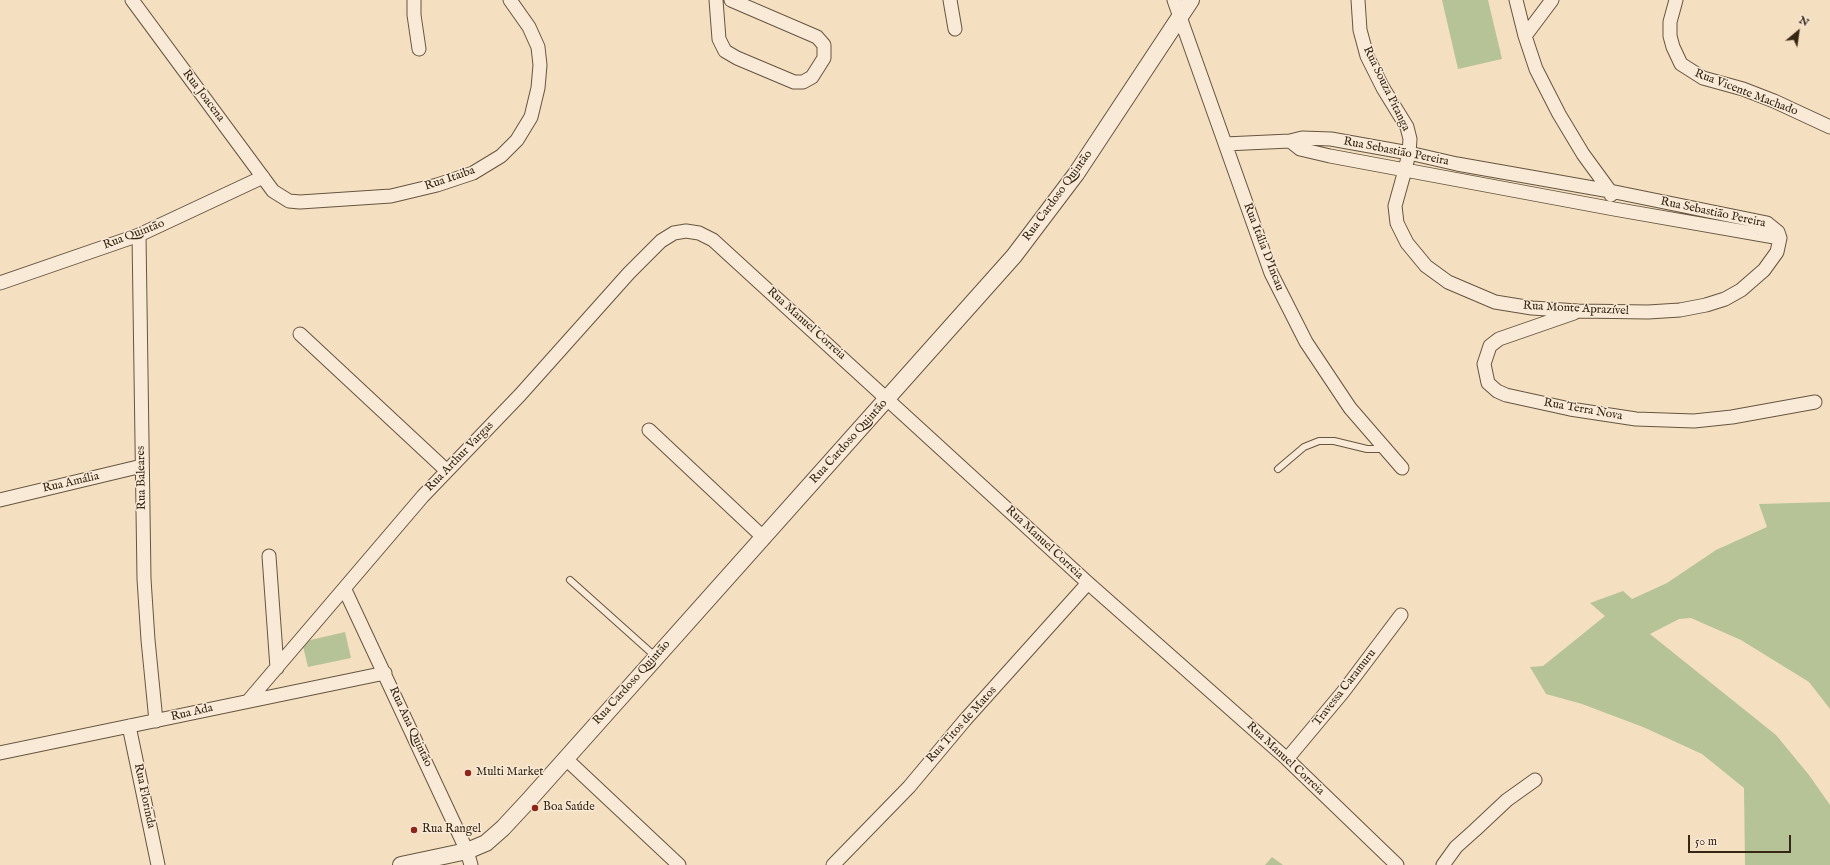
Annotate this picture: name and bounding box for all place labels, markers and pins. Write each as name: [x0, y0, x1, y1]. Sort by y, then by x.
place label: Multi Market: [476, 766, 543, 780]
marker: Multi Market: [463, 768, 473, 778]
place label: Boa Saúde: [543, 801, 595, 815]
marker: Boa Saúde: [530, 803, 540, 813]
place label: Rua Rangel: [422, 823, 481, 837]
marker: Rua Rangel: [409, 825, 419, 835]

